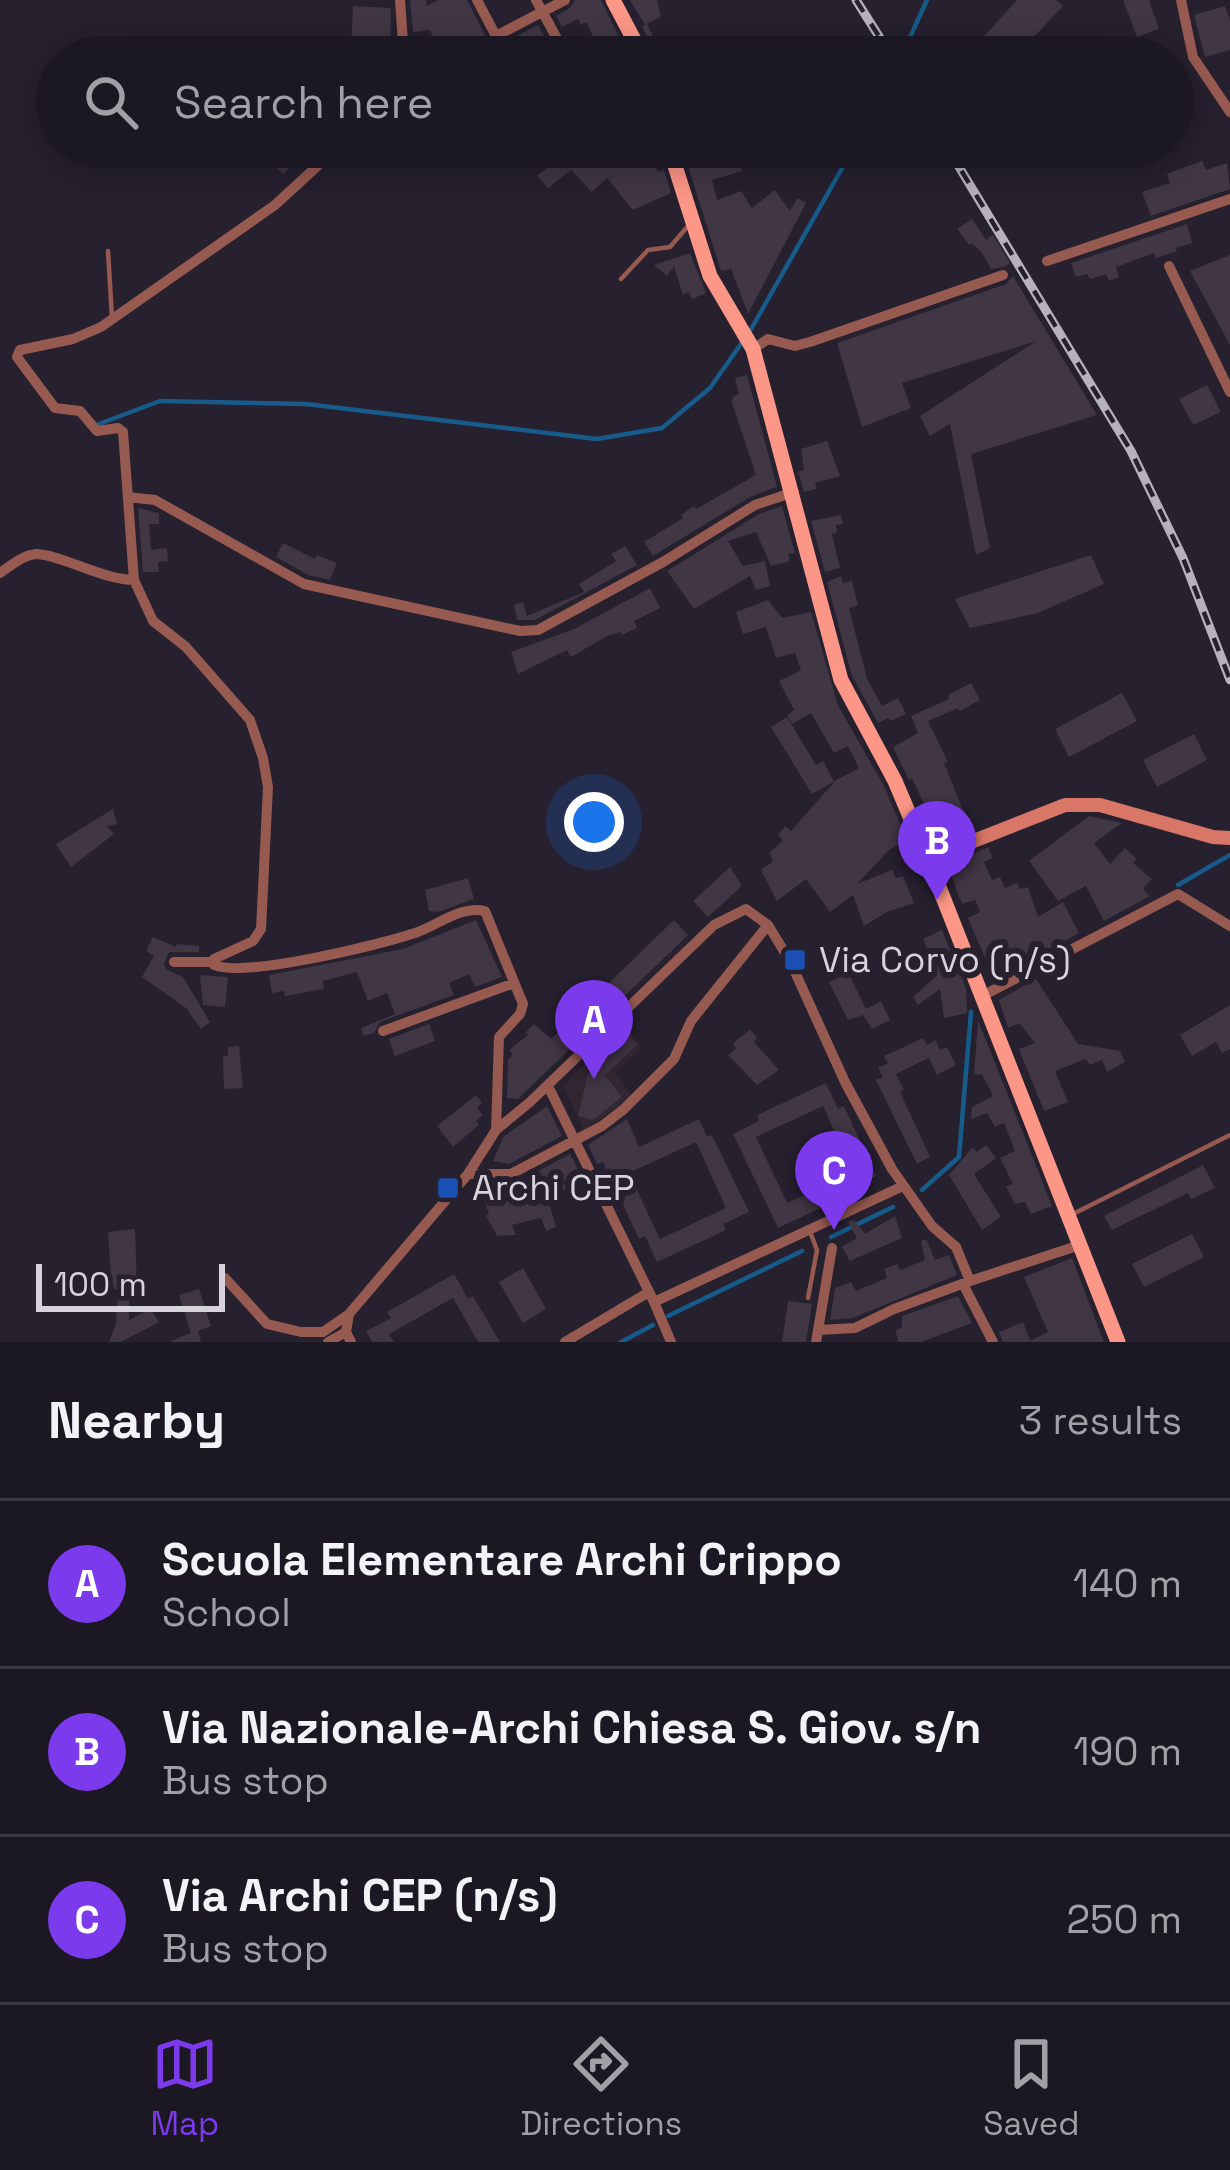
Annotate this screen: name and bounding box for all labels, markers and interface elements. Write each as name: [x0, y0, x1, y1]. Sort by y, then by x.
search box: [36, 36, 1194, 168]
icon: search: [78, 69, 144, 135]
text: Search here: [174, 74, 433, 131]
your location: [564, 792, 624, 852]
pin: B: [898, 801, 976, 900]
place label: Via Corvo (n/s): [819, 937, 1071, 983]
marker: Via Corvo (n/s): [782, 947, 808, 973]
pin: A: [555, 980, 633, 1079]
pin: C: [795, 1131, 873, 1230]
place label: Archi CEP: [472, 1165, 634, 1211]
marker: Archi CEP: [435, 1175, 461, 1201]
scale bar: [36, 1258, 225, 1311]
text: 100 m: [54, 1264, 147, 1306]
text: Nearby: [48, 1388, 225, 1453]
text: 3 results: [1019, 1396, 1182, 1445]
text: Scuola Elementare Archi Crippo: [162, 1531, 842, 1588]
text: A: [75, 1559, 99, 1608]
text: 140 m: [1073, 1559, 1182, 1608]
text: School: [162, 1588, 291, 1637]
text: Via Nazionale-Archi Chiesa S. Giov. s/n: [162, 1699, 982, 1756]
text: B: [74, 1727, 100, 1776]
text: 190 m: [1073, 1727, 1182, 1776]
text: Bus stop: [162, 1756, 329, 1805]
text: Via Archi CEP (n/s): [162, 1867, 558, 1924]
text: C: [74, 1895, 100, 1944]
text: 250 m: [1067, 1895, 1182, 1944]
text: Bus stop: [162, 1924, 329, 1973]
tab: Map: [151, 2031, 219, 2145]
tab: Directions: [520, 2031, 682, 2145]
tab: Saved: [983, 2031, 1079, 2145]

